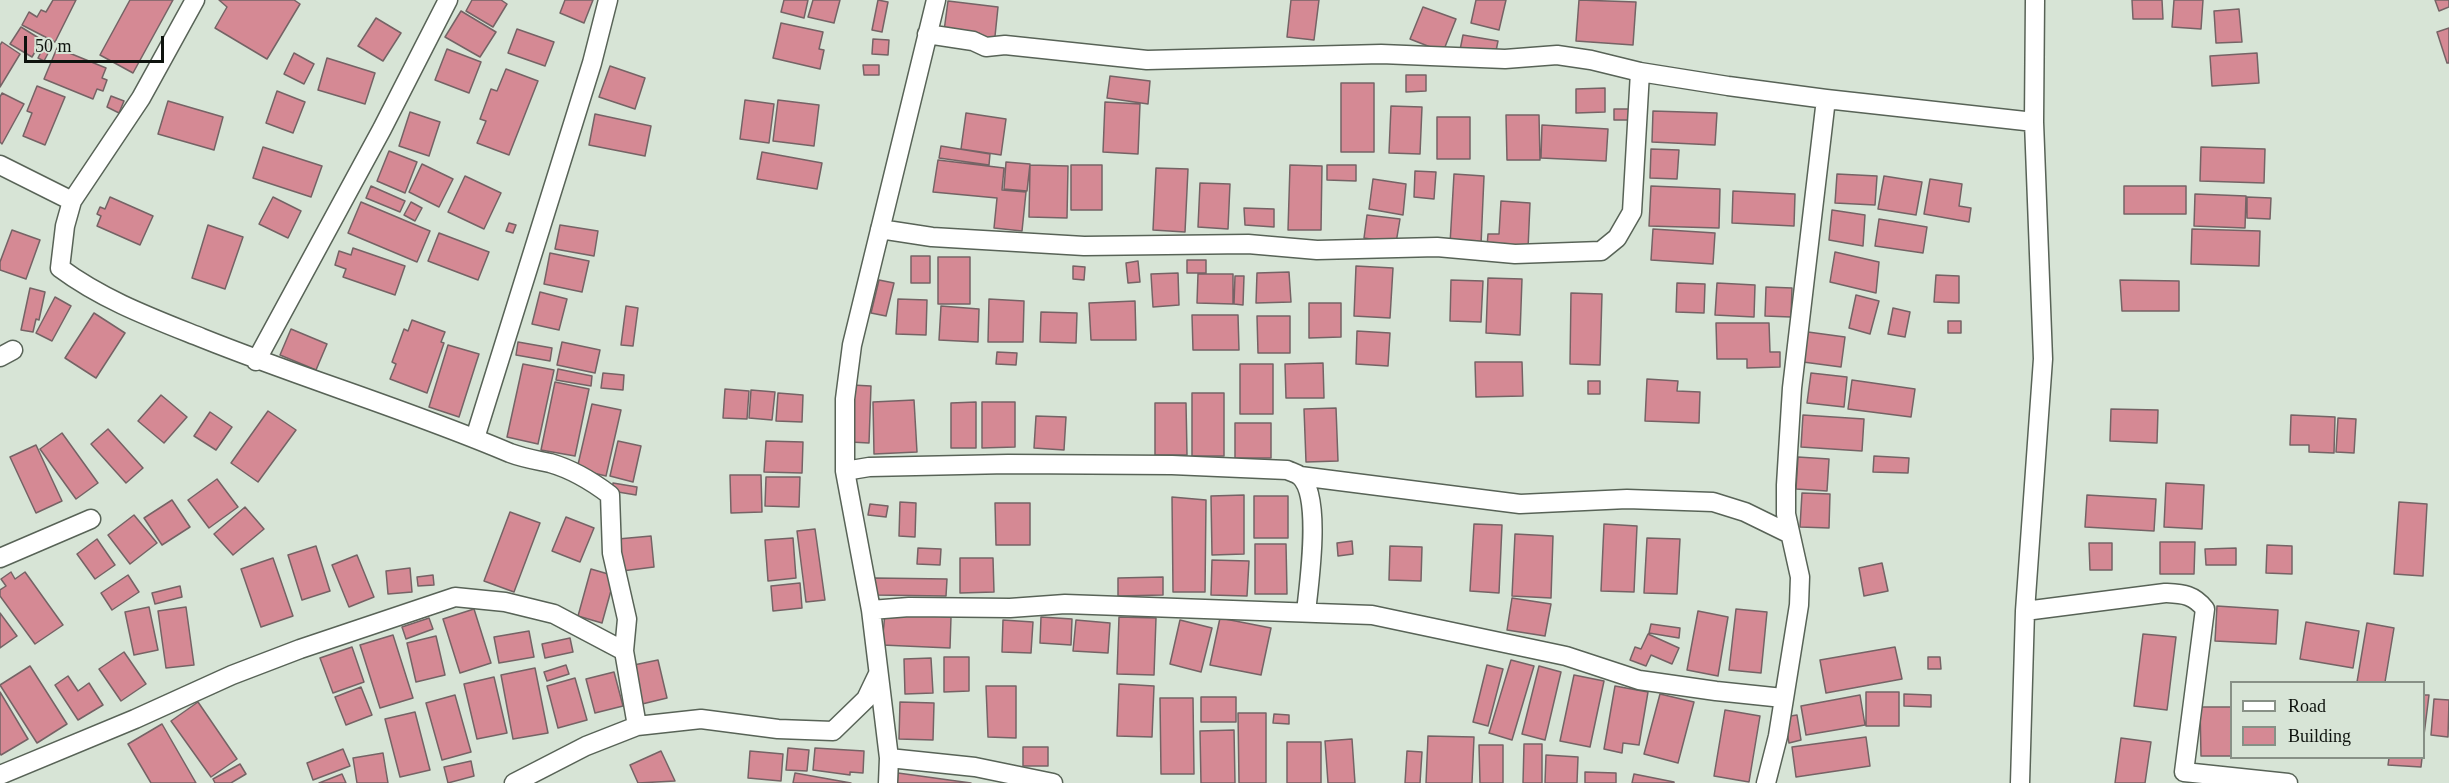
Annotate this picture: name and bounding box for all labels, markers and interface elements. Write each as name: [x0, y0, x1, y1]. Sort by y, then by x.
scale bar: [27, 24, 166, 62]
text: 50 m: [35, 36, 72, 56]
legend: [2230, 681, 2425, 759]
text: Road: [2288, 696, 2326, 716]
text: Building: [2288, 726, 2351, 746]

